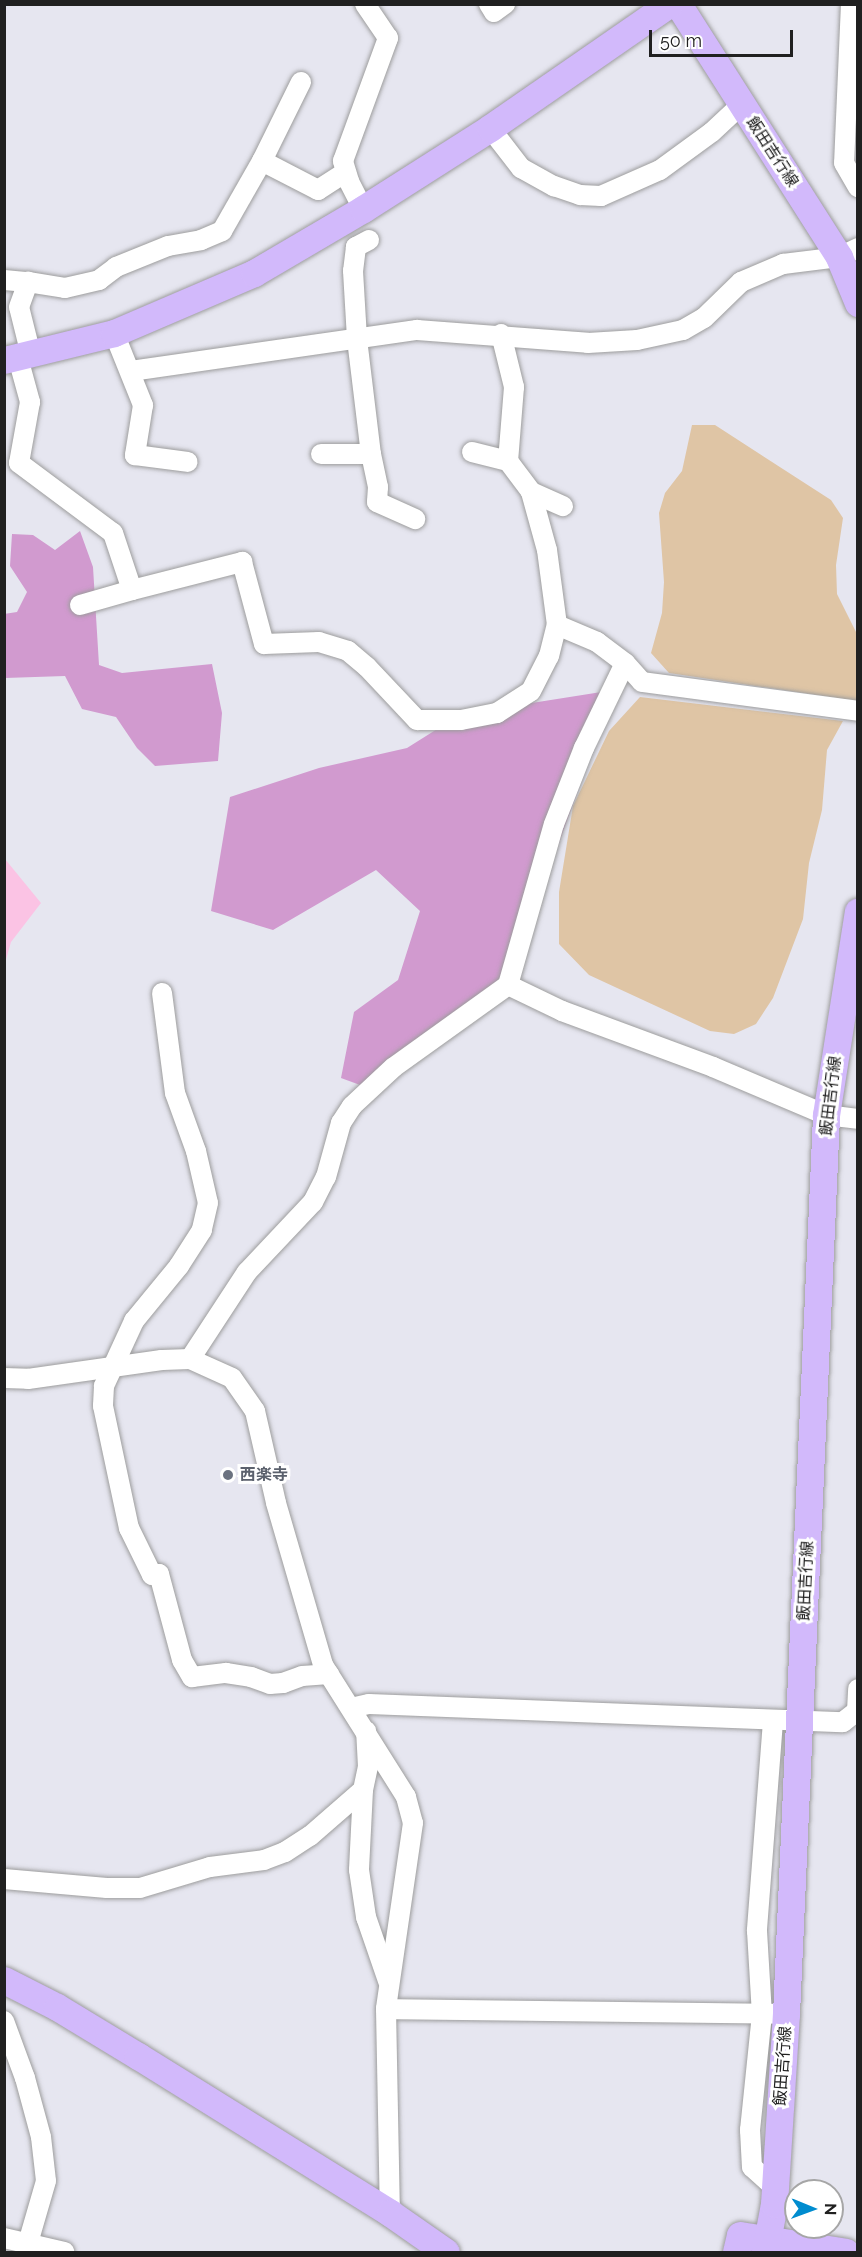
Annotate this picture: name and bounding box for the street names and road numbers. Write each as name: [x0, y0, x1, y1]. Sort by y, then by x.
street label: 飯田吉行線: [742, 113, 802, 191]
street label: 飯田吉行線: [817, 1055, 845, 1137]
street label: 飯田吉行線: [794, 1541, 818, 1621]
street label: 飯田吉行線: [771, 2025, 795, 2107]

